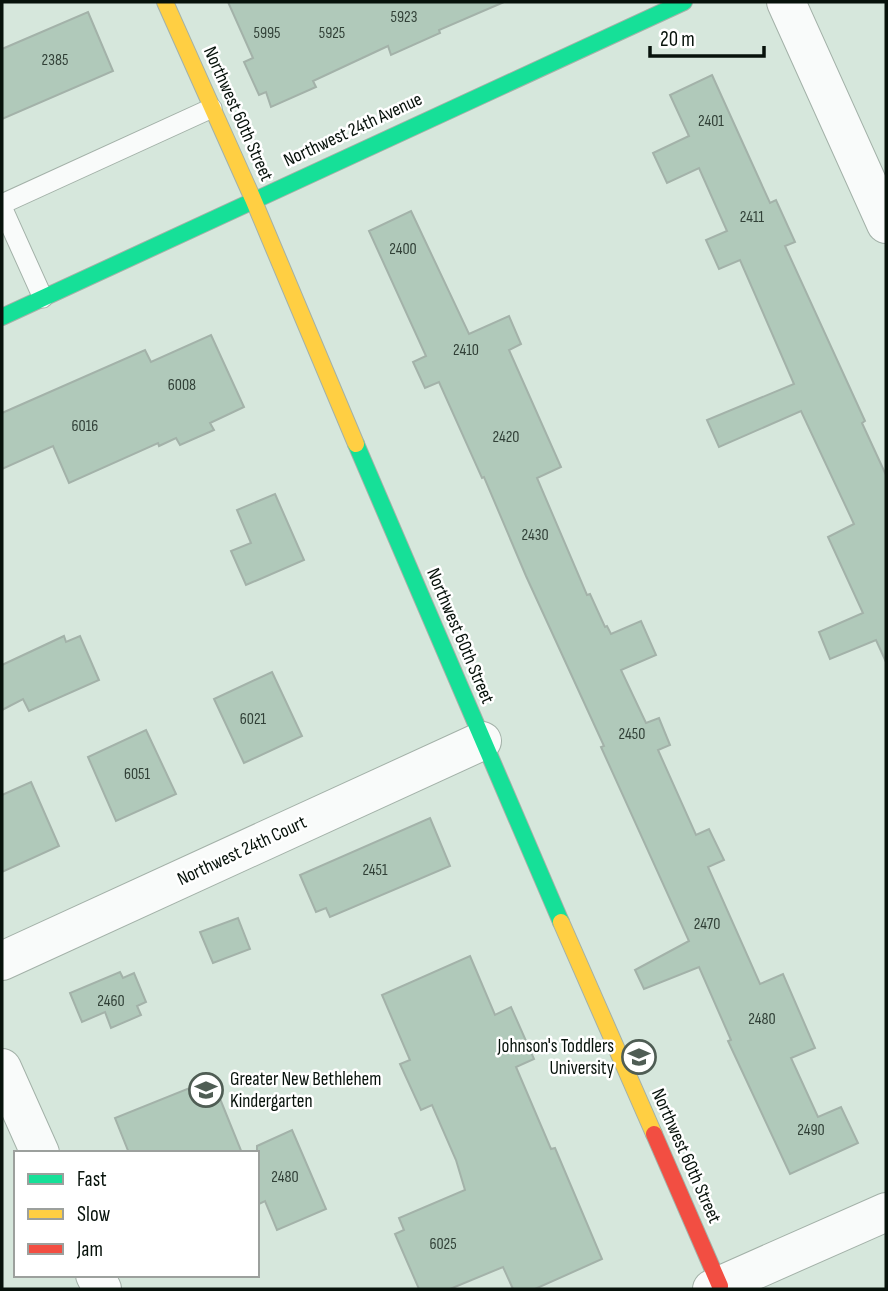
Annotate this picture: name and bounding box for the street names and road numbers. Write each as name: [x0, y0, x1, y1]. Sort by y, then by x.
street label: Northwest 60th Street: [198, 43, 278, 185]
street label: Northwest 24th Avenue: [280, 88, 426, 172]
street label: Northwest 60th Street: [421, 565, 499, 707]
street label: Northwest 24th Court: [174, 811, 310, 891]
street label: Northwest 60th Street: [646, 1085, 726, 1227]

